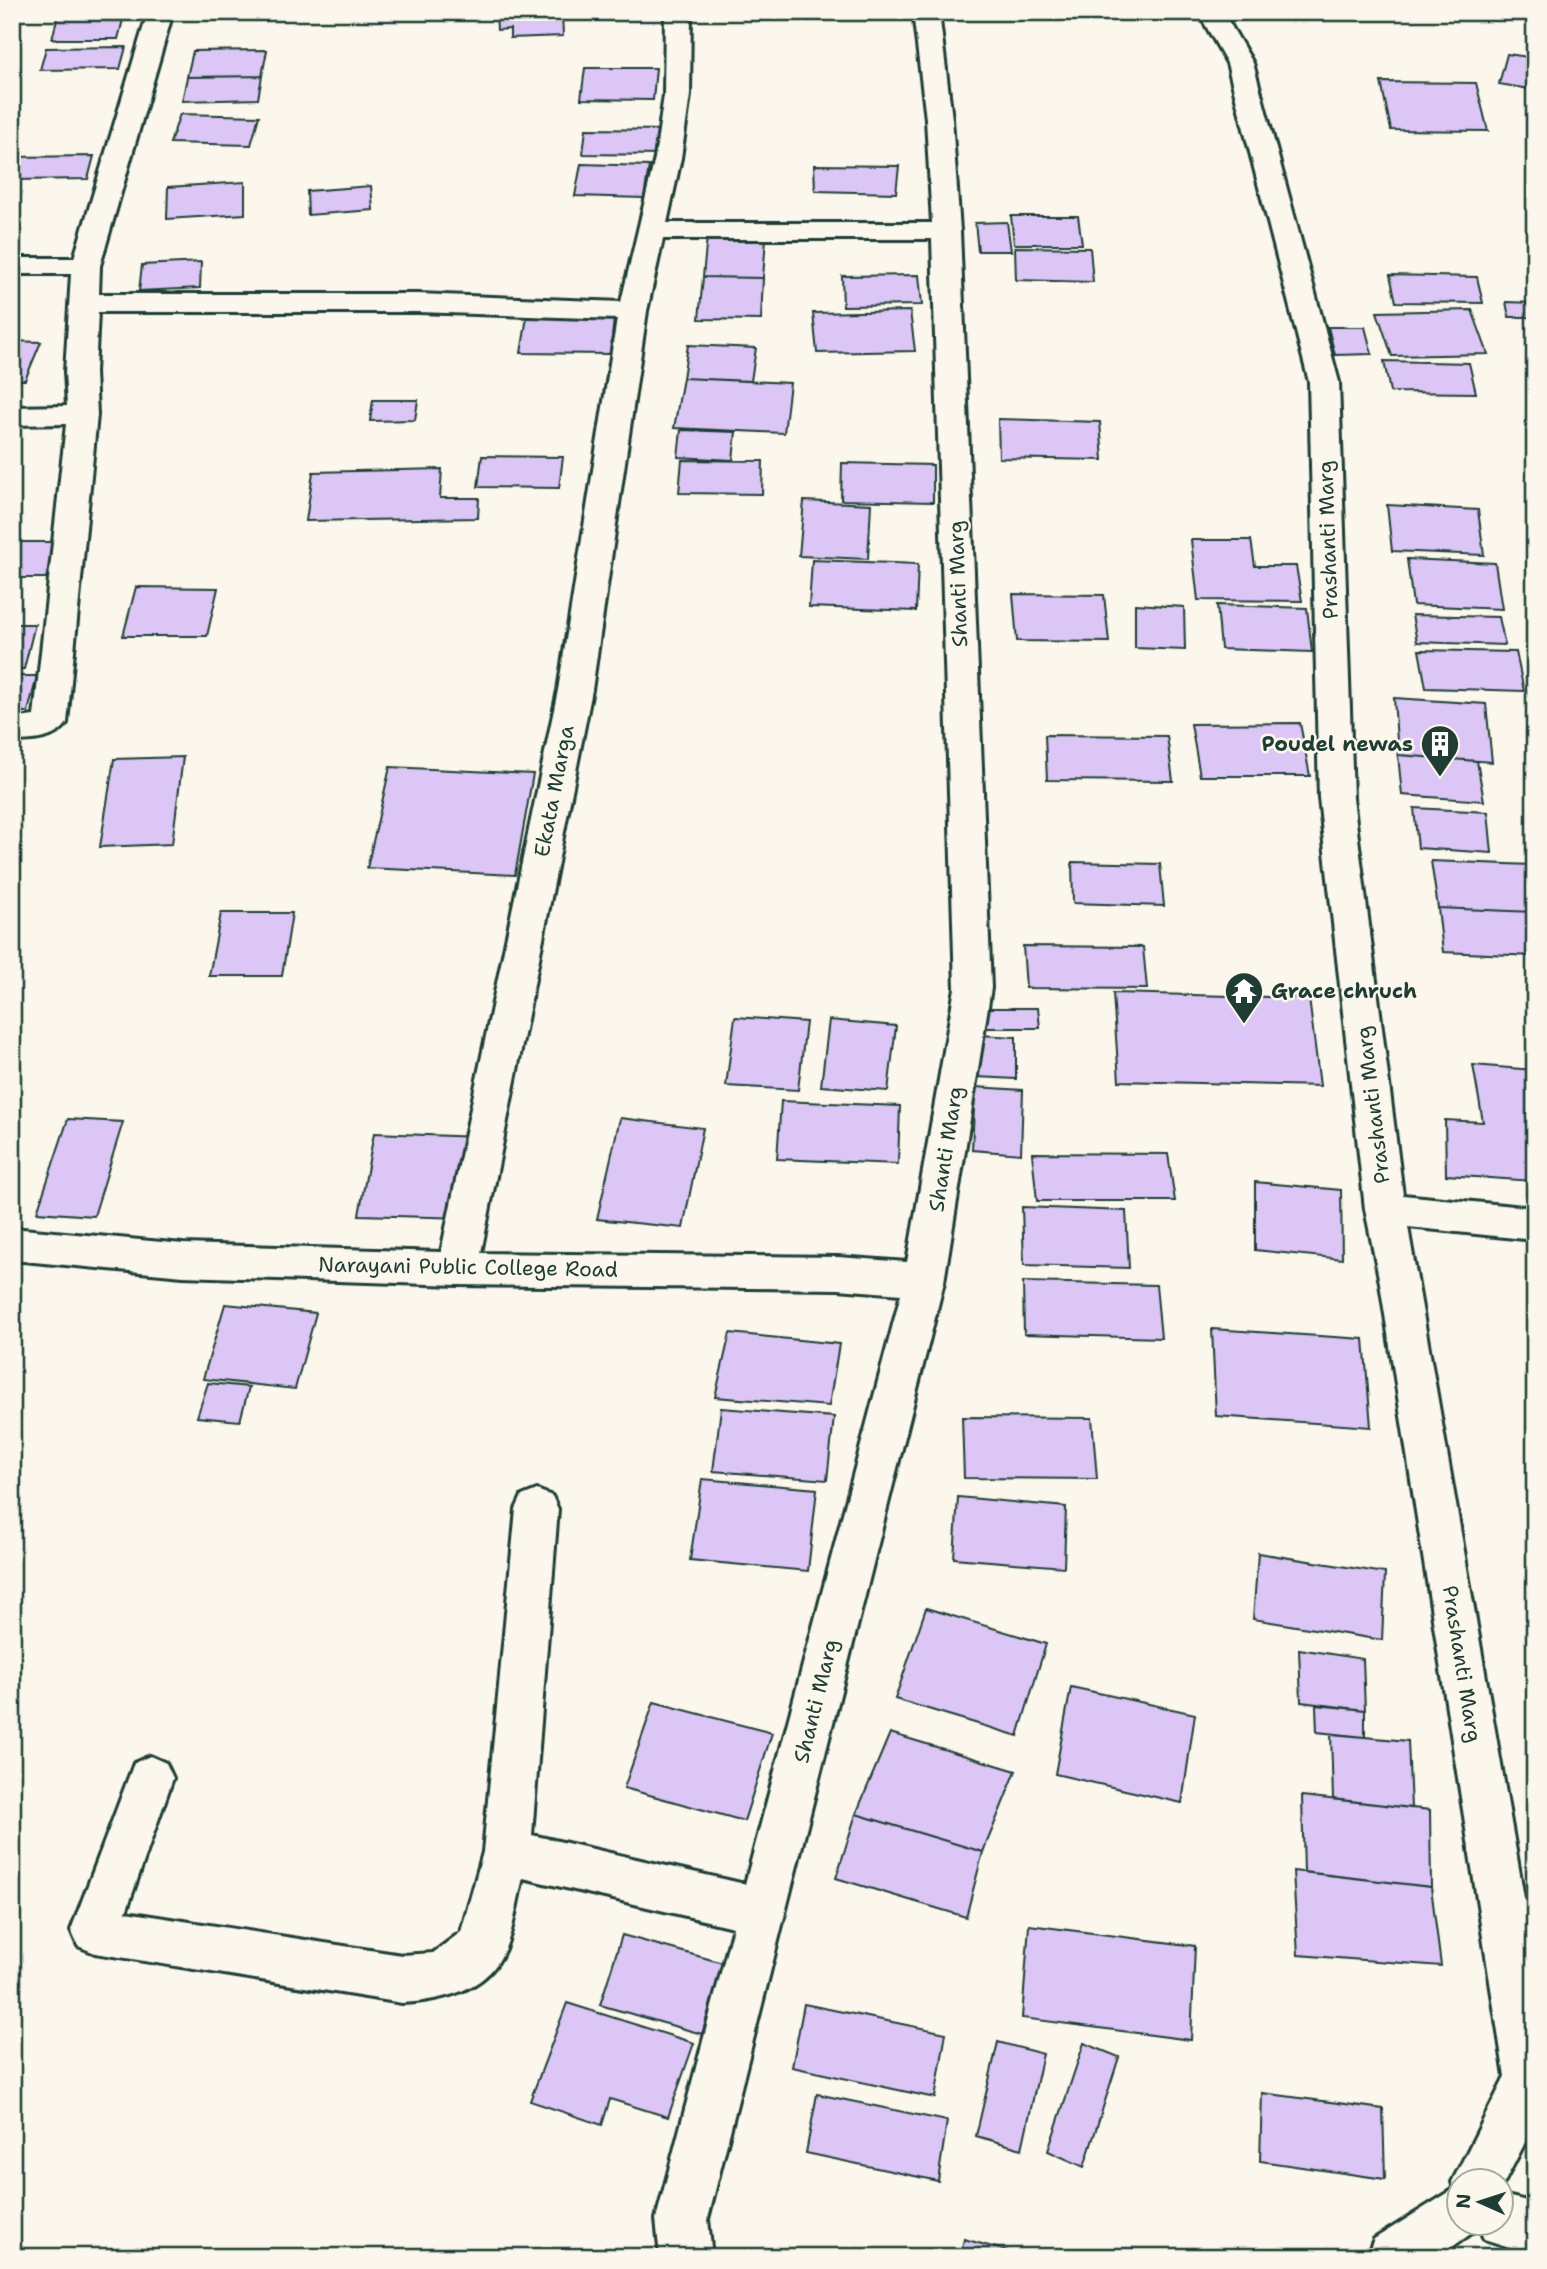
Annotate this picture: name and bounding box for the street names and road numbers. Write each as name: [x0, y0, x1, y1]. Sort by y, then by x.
street label: Prashanti Marg: [1311, 460, 1345, 620]
street label: Shanti Marg: [942, 520, 974, 648]
street label: Ekata Marga: [528, 723, 580, 859]
street label: Prashanti Marg: [1349, 1025, 1397, 1185]
street label: Shanti Marg: [922, 1084, 970, 1214]
street label: Narayani Public College Road: [318, 1250, 618, 1284]
street label: Prashanti Marg: [1436, 1583, 1488, 1745]
street label: Shanti Marg: [787, 1636, 845, 1766]

